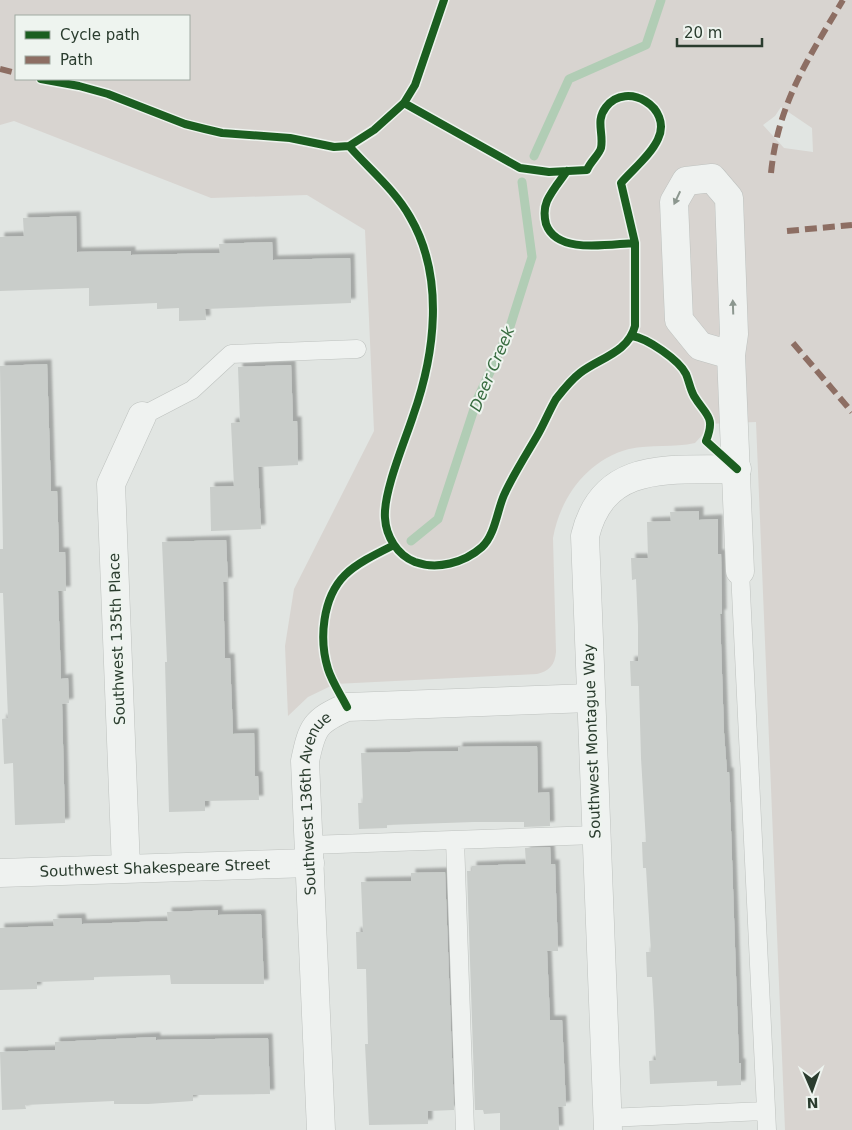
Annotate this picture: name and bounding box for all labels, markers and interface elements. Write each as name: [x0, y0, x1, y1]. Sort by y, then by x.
legend: [15, 15, 190, 80]
scale bar: [677, 15, 762, 47]
text: 20 m: [684, 24, 722, 42]
text: Cycle path: [60, 26, 140, 44]
text: Path: [60, 51, 93, 69]
one-way arrow: [673, 190, 682, 205]
one-way arrow: [728, 298, 736, 314]
water label: Deer Creek: [466, 323, 519, 414]
street label: Southwest 135th Place: [105, 553, 129, 725]
street label: Southwest Montague Way: [580, 643, 604, 839]
street label: Southwest 136th Avenue: [296, 708, 335, 896]
street label: Southwest Shakespeare Street: [39, 855, 271, 881]
north arrow: [787, 1065, 837, 1115]
text: N: [806, 1095, 819, 1111]

